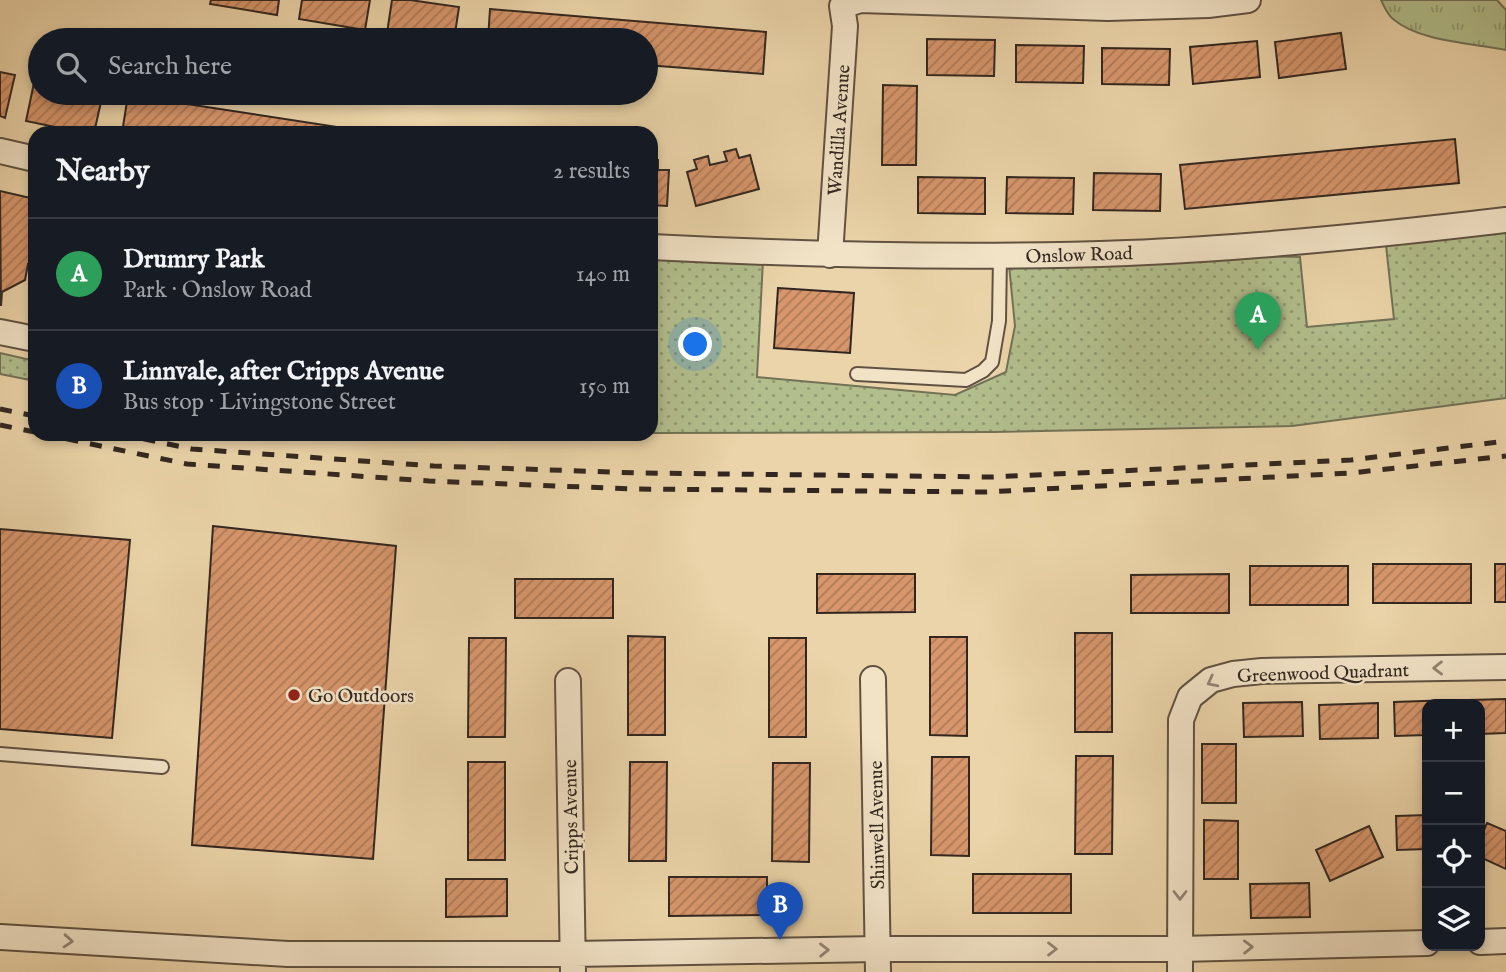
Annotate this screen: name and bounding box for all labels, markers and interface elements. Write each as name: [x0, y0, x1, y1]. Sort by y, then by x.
search box: [28, 28, 658, 105]
icon: search: [52, 48, 90, 86]
text: Search here: [108, 50, 232, 83]
street label: Wandilla Avenue: [823, 64, 857, 196]
text: Nearby: [56, 153, 149, 191]
text: 2 results: [553, 157, 630, 186]
street label: Onslow Road: [1025, 242, 1134, 270]
text: Drumry Park: [123, 243, 264, 276]
text: A: [71, 260, 87, 289]
text: 140 m: [576, 260, 630, 289]
text: Park · Onslow Road: [123, 276, 312, 305]
pin: A: [1235, 292, 1281, 350]
your location: [678, 327, 712, 361]
text: Linnvale, after Cripps Avenue: [123, 355, 444, 388]
text: B: [71, 372, 87, 401]
text: 150 m: [579, 372, 630, 401]
text: Bus stop · Livingstone Street: [123, 388, 396, 417]
street label: Greenwood Quadrant: [1237, 659, 1410, 689]
one-way arrow: [1432, 660, 1443, 676]
one-way arrow: [1207, 673, 1220, 687]
place label: Go Outdoors: [308, 685, 414, 709]
marker: Go Outdoors: [286, 687, 302, 703]
map controls: [1422, 699, 1485, 951]
button: +: [1422, 699, 1485, 762]
street label: Cripps Avenue: [559, 759, 585, 875]
street label: Shinwell Avenue: [865, 760, 891, 889]
button: −: [1422, 762, 1485, 825]
button: locate: [1422, 825, 1485, 888]
pin: B: [757, 882, 803, 940]
button: layers: [1422, 888, 1485, 951]
one-way arrow: [1172, 891, 1188, 901]
one-way arrow: [63, 933, 74, 948]
one-way arrow: [1243, 940, 1254, 955]
one-way arrow: [1047, 941, 1057, 957]
one-way arrow: [819, 942, 830, 958]

